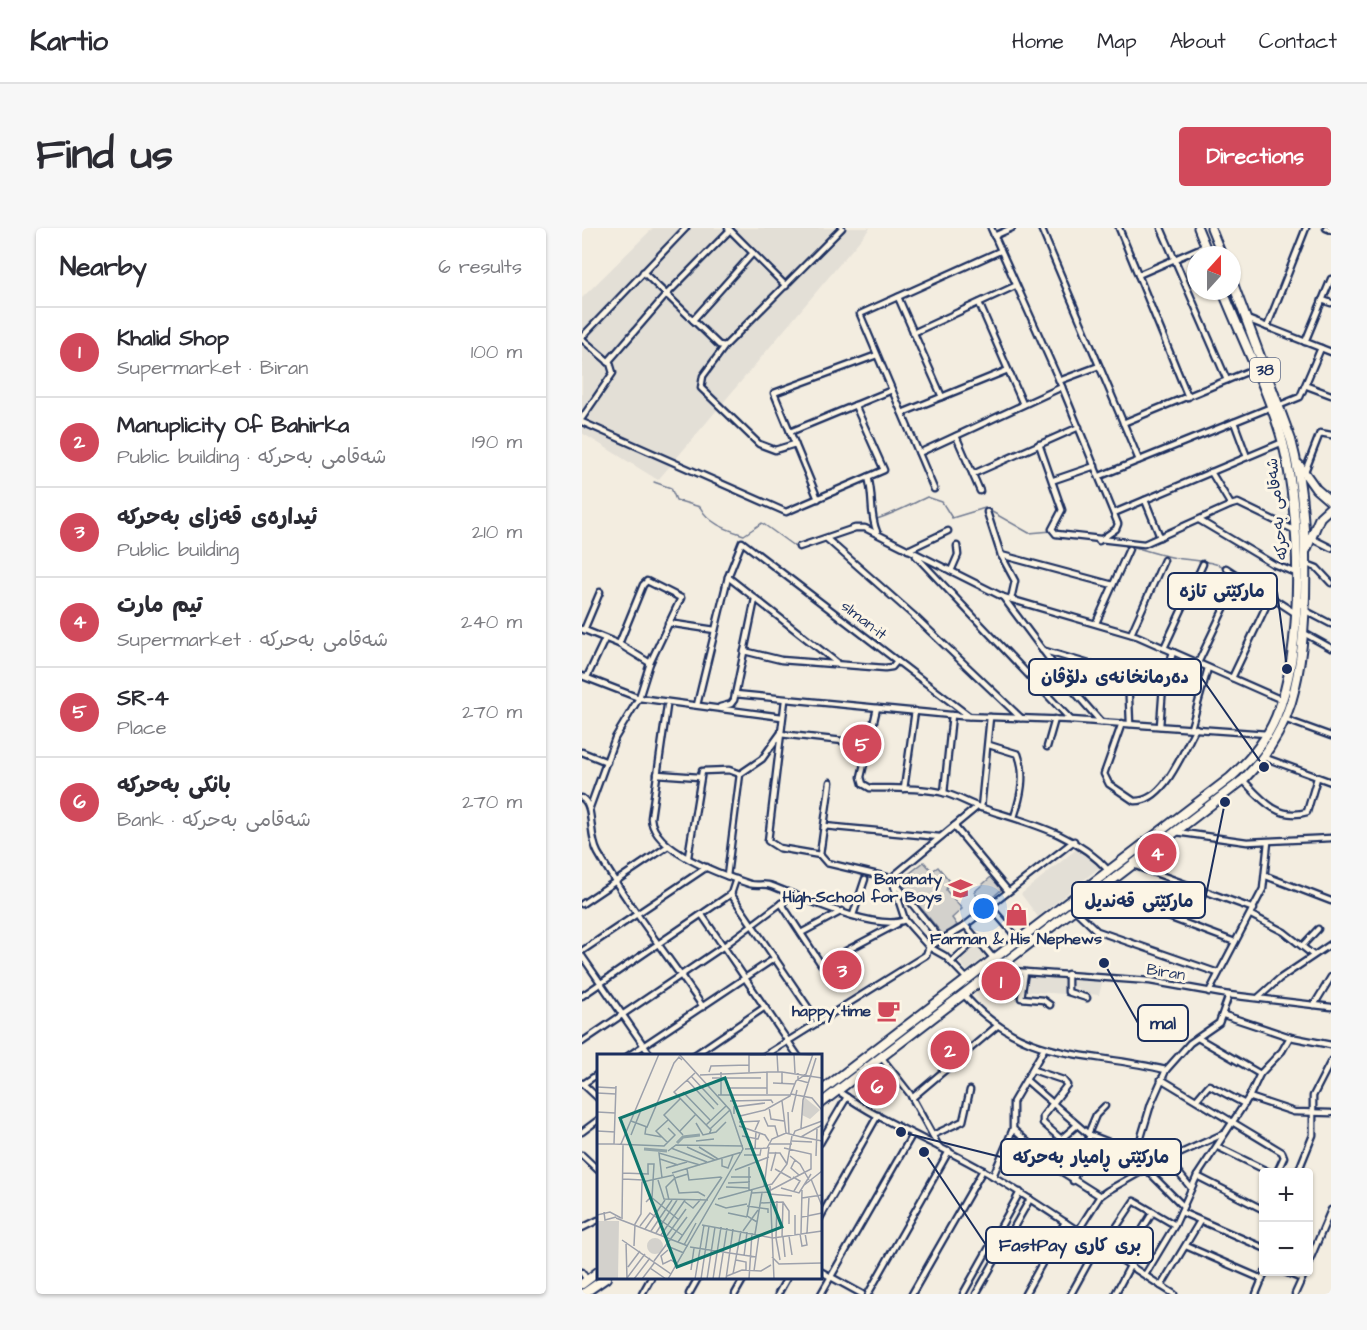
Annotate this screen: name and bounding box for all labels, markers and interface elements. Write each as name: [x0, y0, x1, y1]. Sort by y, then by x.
text: Kartio: [30, 22, 108, 61]
text: Home: [1012, 27, 1064, 56]
text: Map: [1097, 27, 1137, 56]
text: About: [1170, 27, 1226, 56]
text: Contact: [1259, 27, 1337, 56]
text: Find us: [36, 127, 173, 185]
button: Directions: [1179, 127, 1331, 186]
north arrow: [1187, 246, 1241, 300]
text: Nearby: [60, 249, 147, 285]
text: 6 results: [438, 253, 522, 281]
text: Khalid Shop: [117, 323, 229, 354]
text: 1: [78, 338, 81, 366]
text: 100 m: [471, 338, 522, 366]
text: Supermarket · Biran: [117, 354, 308, 382]
road number: 38: [1250, 358, 1280, 382]
text: Manuplicity Of Bahirka: [117, 410, 349, 441]
text: 2: [74, 428, 85, 456]
text: 190 m: [472, 428, 522, 456]
text: Public building · شەقامی بەحرکە: [117, 443, 386, 471]
street label: شەقامی بەحرکە: [1261, 457, 1293, 561]
text: ئیدارەی قەزای بەحرکە: [117, 502, 317, 533]
text: 3: [74, 518, 85, 546]
text: 210 m: [472, 518, 522, 546]
text: Public building: [117, 536, 239, 564]
callout: مارکێتی تازە: [1168, 573, 1277, 609]
text: مارکێتی تازە: [1179, 579, 1265, 604]
text: تيم مارت: [117, 590, 202, 621]
street label: slman-it: [836, 595, 892, 645]
text: 4: [73, 608, 86, 636]
text: 240 m: [461, 608, 522, 636]
text: Supermarket · شەقامی بەحرکە: [117, 626, 388, 654]
callout: دەرمانخانەی دلۆڤان: [1029, 659, 1201, 695]
text: دەرمانخانەی دلۆڤان: [1041, 665, 1189, 690]
text: SR-4: [117, 683, 169, 714]
text: 5: [72, 698, 87, 726]
text: 270 m: [462, 698, 522, 726]
text: Place: [117, 714, 167, 742]
pin: 5: [842, 722, 882, 766]
text: بانکی بەحرکە: [117, 770, 231, 801]
text: 6: [73, 788, 86, 816]
text: 270 m: [462, 788, 522, 816]
text: Bank · شەقامی بەحرکە: [117, 806, 311, 834]
pin: 4: [1138, 830, 1176, 876]
place label: Baranaty High-School for Boys: [783, 868, 942, 910]
school or university icon: Baranaty High-School for Boys: [947, 875, 973, 901]
callout: مارکێتی قەندیل: [1072, 882, 1205, 918]
text: مارکێتی قەندیل: [1084, 889, 1194, 914]
your location: [969, 894, 998, 923]
shop icon: Farman & His Nephews: [1003, 901, 1029, 927]
place label: Farman & His Nephews: [930, 928, 1102, 950]
pin: 3: [822, 948, 862, 992]
pin: 1: [982, 958, 1020, 1004]
street label: Biran: [1145, 958, 1187, 986]
cafe icon: happy time: [876, 998, 902, 1024]
place label: happy time: [792, 1000, 871, 1023]
callout: mal: [1138, 1005, 1188, 1041]
text: mal: [1150, 1011, 1176, 1036]
pin: 2: [930, 1028, 970, 1072]
inset map: [597, 1054, 822, 1279]
pin: 6: [858, 1064, 896, 1108]
callout: مارکێتی ڕامیار بەحرکە: [1001, 1139, 1181, 1175]
text: مارکێتی ڕامیار بەحرکە: [1013, 1145, 1169, 1172]
map controls: [1259, 1168, 1313, 1276]
button: +: [1259, 1168, 1313, 1222]
button: −: [1259, 1222, 1313, 1276]
callout: FastPay بری كاری: [986, 1227, 1153, 1263]
text: FastPay بری كاری: [999, 1233, 1141, 1259]

